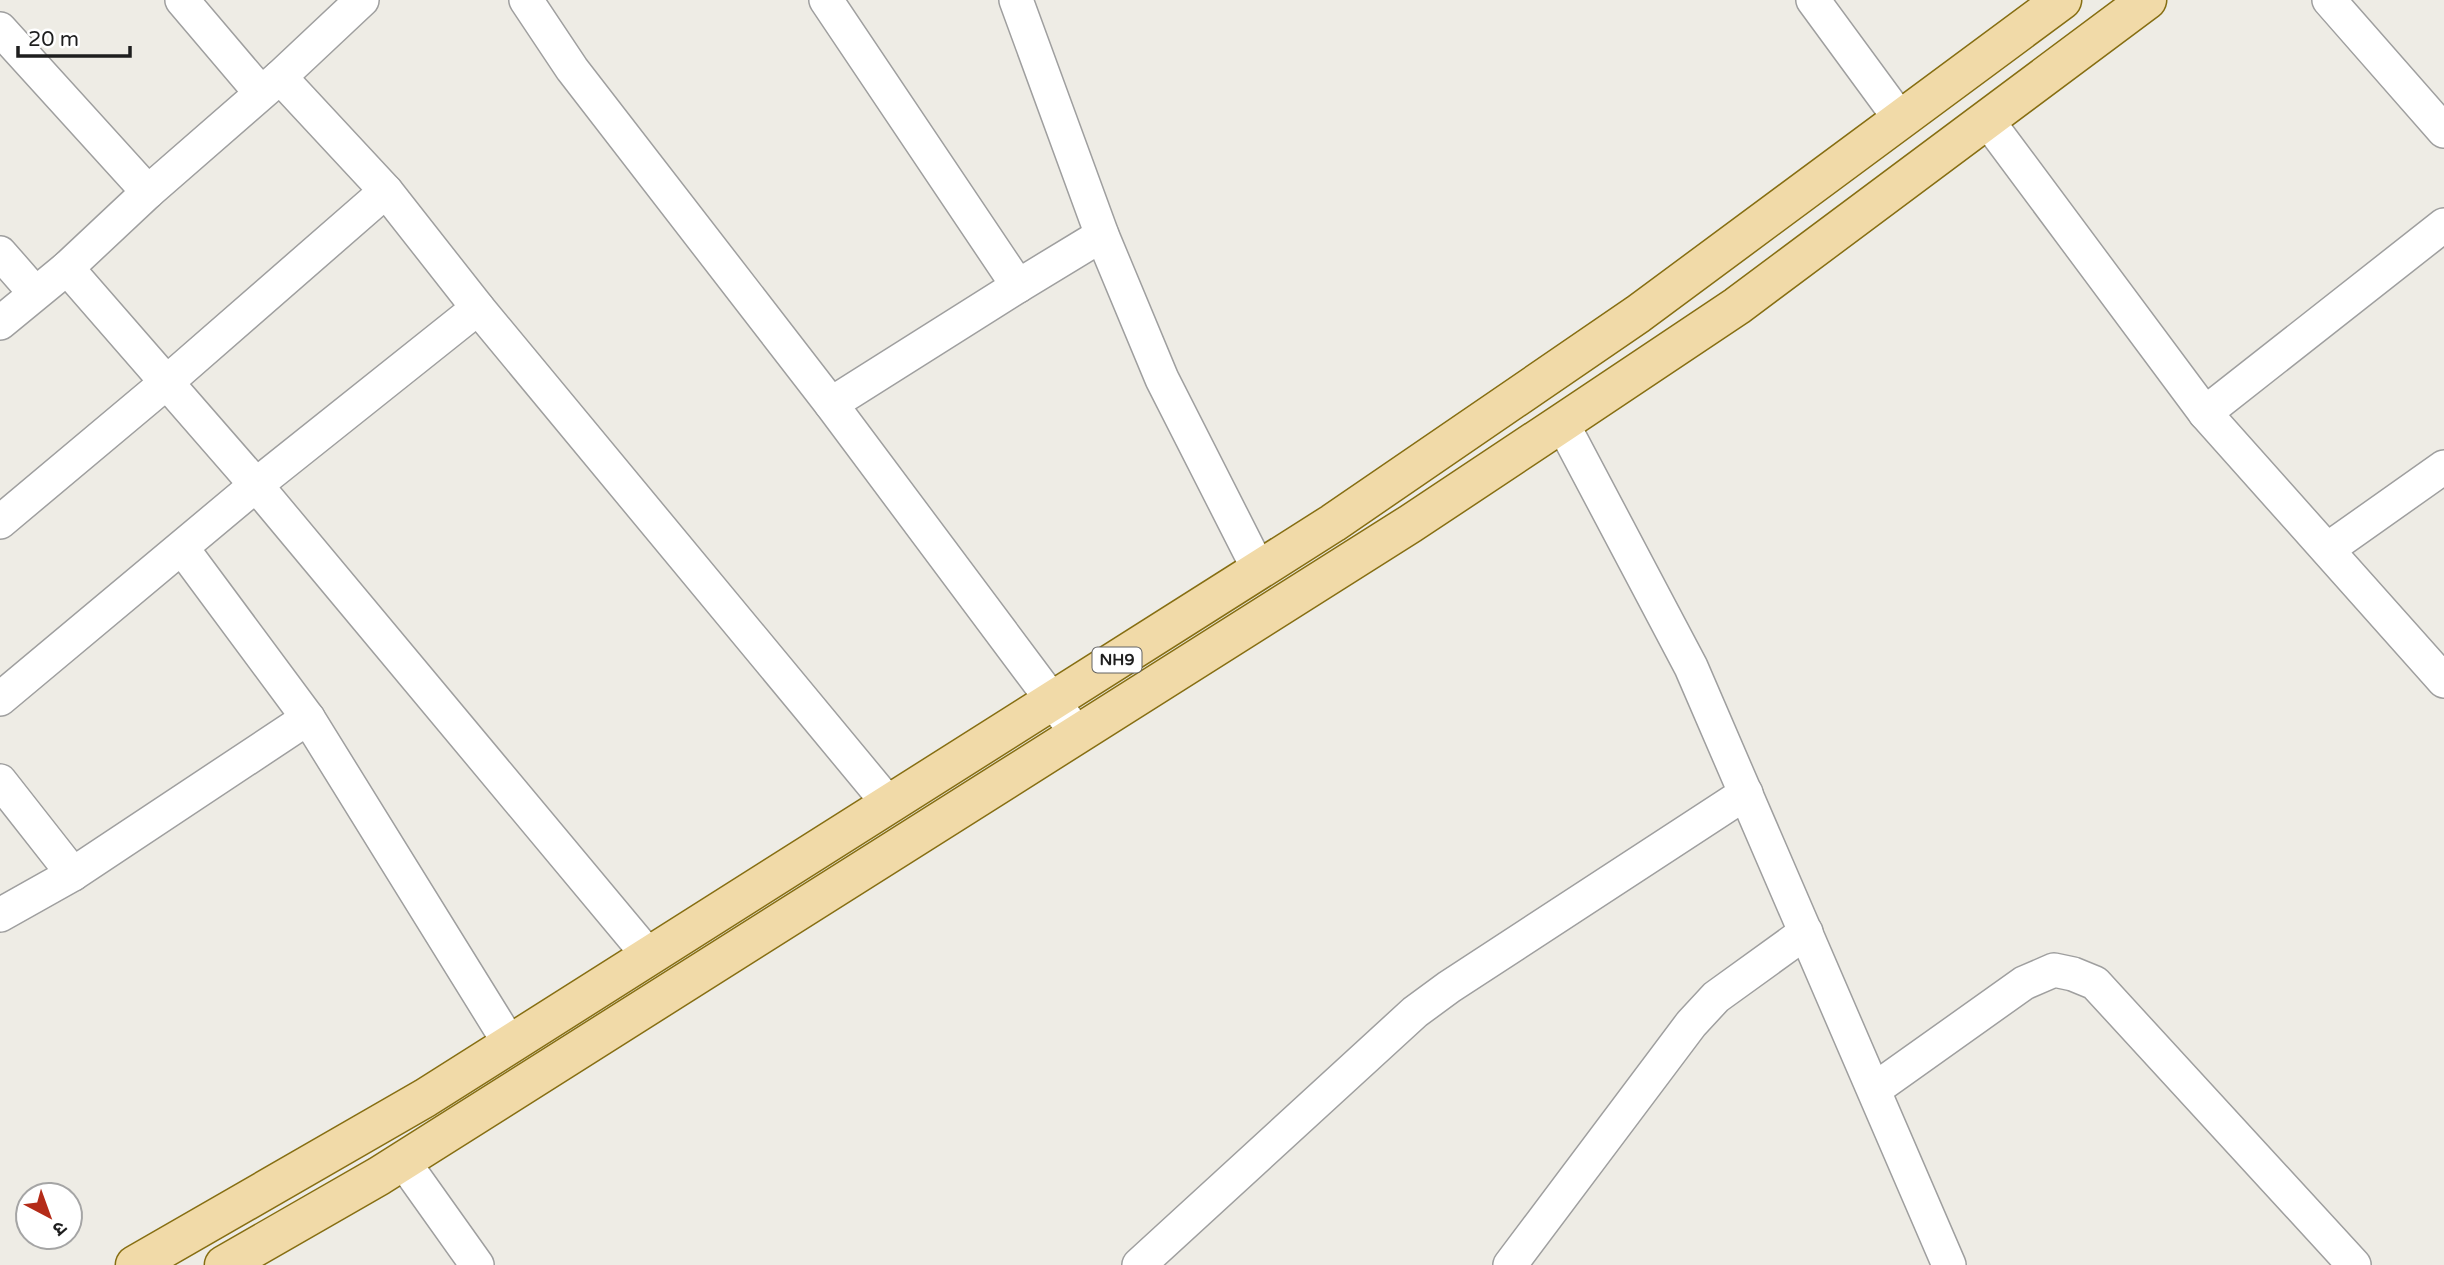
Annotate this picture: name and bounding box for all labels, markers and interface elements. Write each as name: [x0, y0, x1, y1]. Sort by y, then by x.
scale bar: [18, 14, 130, 58]
text: 20 m: [28, 27, 79, 52]
road number: NH9: [1092, 648, 1142, 673]
north arrow: [14, 1181, 84, 1251]
text: उ: [47, 1216, 71, 1241]

